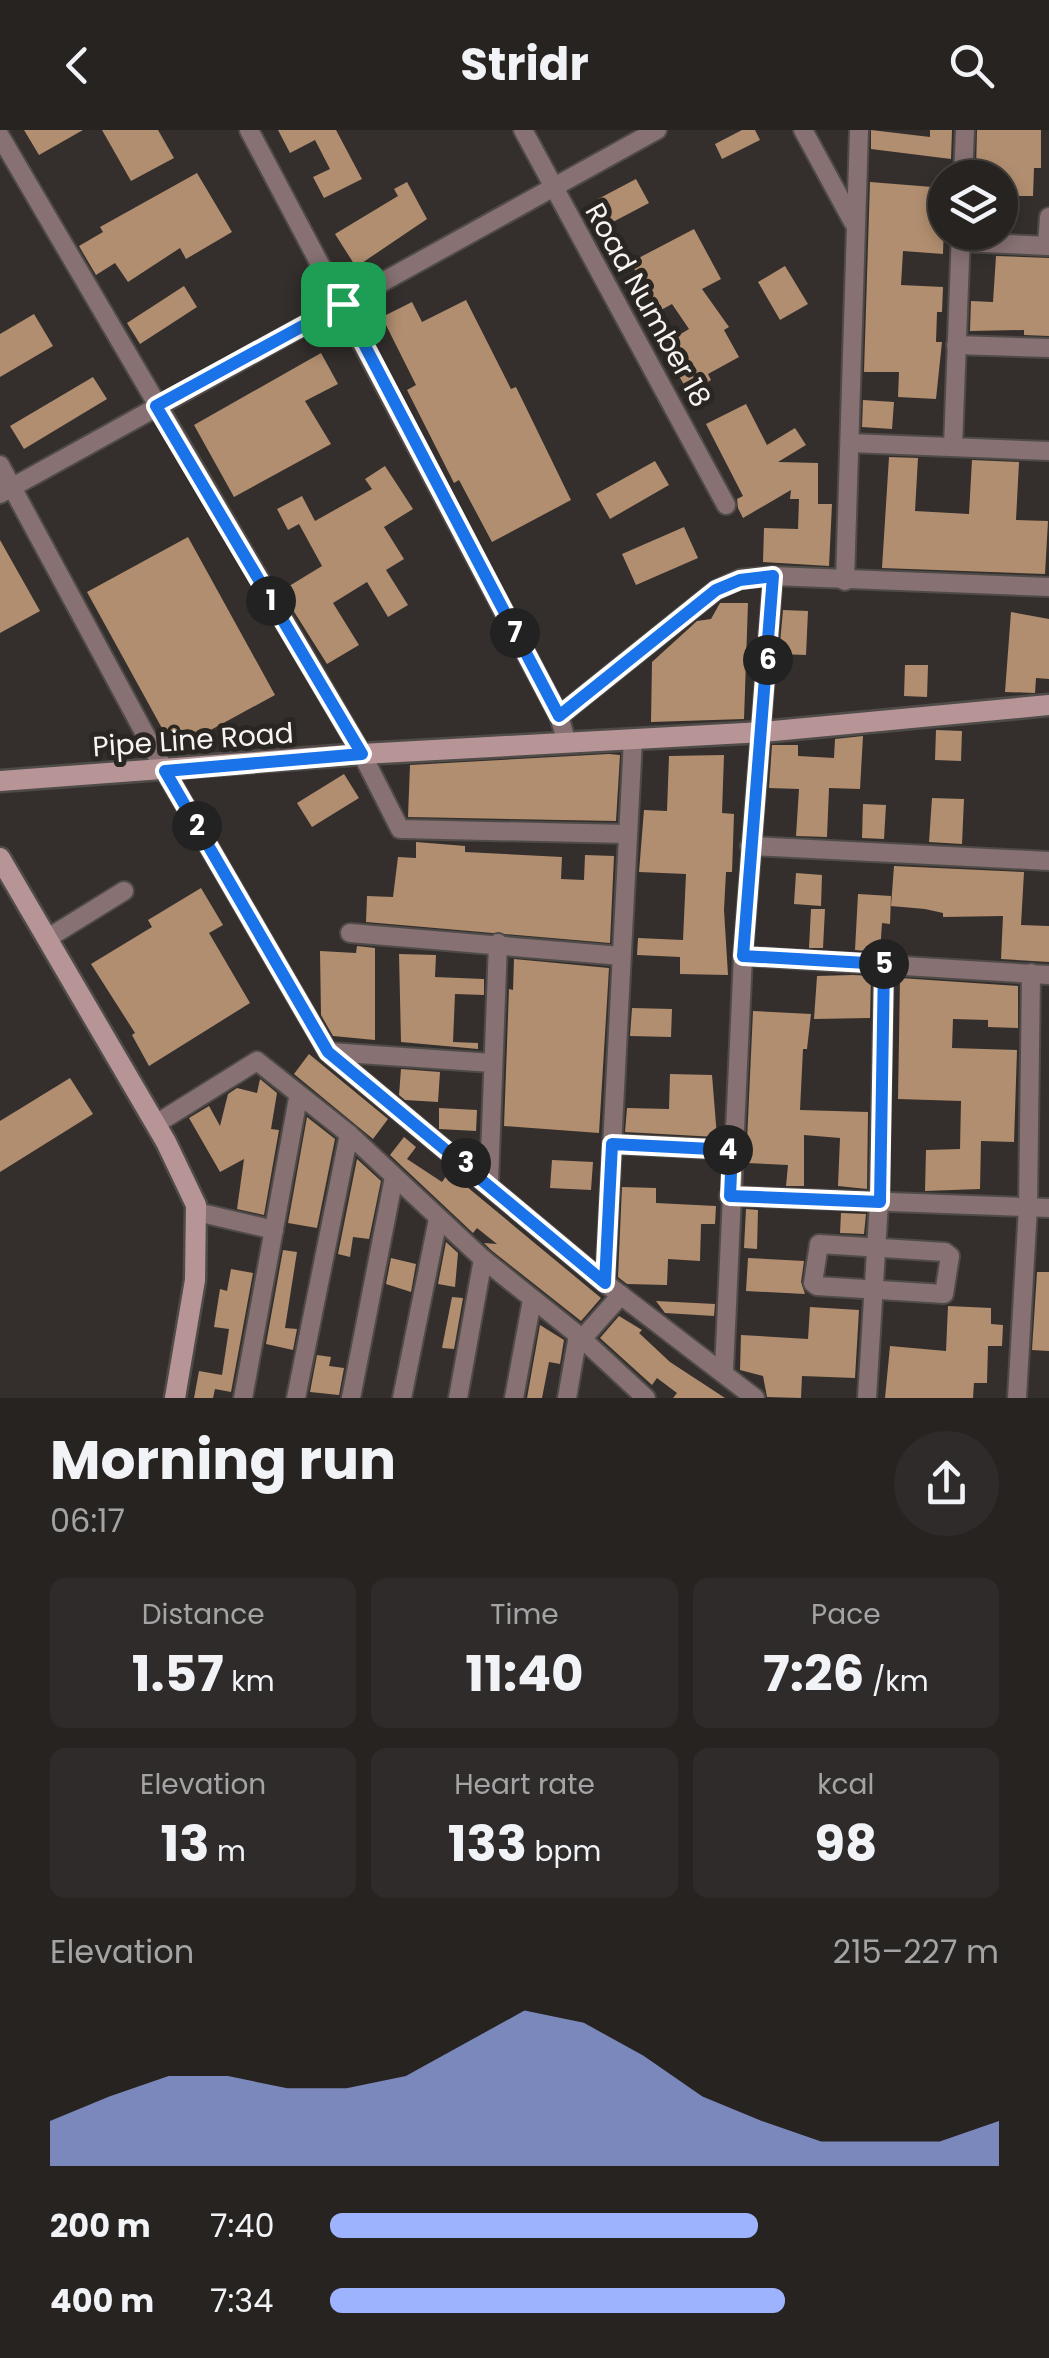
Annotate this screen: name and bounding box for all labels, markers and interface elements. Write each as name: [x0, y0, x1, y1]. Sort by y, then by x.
text: Stridr: [460, 33, 589, 96]
icon: back: [50, 38, 105, 93]
icon: search: [944, 38, 999, 93]
map controls: [928, 160, 1018, 250]
button: layers: [928, 160, 1018, 250]
street label: Road Number 18: [576, 196, 720, 414]
pin: [301, 262, 386, 347]
icon: arrive: [316, 277, 371, 332]
pin: 1: [246, 576, 296, 626]
text: 1: [266, 581, 276, 620]
pin: 7: [490, 608, 540, 658]
text: 7: [508, 613, 522, 652]
pin: 6: [743, 635, 793, 685]
text: 6: [759, 640, 777, 679]
street label: Pipe Line Road: [91, 714, 295, 766]
pin: 2: [172, 801, 222, 851]
text: 2: [189, 806, 205, 845]
pin: 5: [859, 939, 909, 989]
text: 5: [875, 944, 893, 983]
pin: 4: [703, 1125, 753, 1175]
text: 4: [719, 1130, 737, 1169]
pin: 3: [441, 1138, 491, 1188]
text: 3: [458, 1143, 474, 1182]
text: Morning run: [50, 1421, 396, 1498]
button: share: [894, 1431, 999, 1536]
text: 06:17: [50, 1498, 125, 1543]
text: Distance: [142, 1595, 265, 1634]
text: Time: [490, 1595, 559, 1634]
text: Pace: [811, 1595, 881, 1634]
text: 1.57: [132, 1638, 224, 1709]
text: 11:40: [465, 1638, 584, 1709]
text: 7:26: [763, 1638, 864, 1709]
text: km: [224, 1662, 275, 1701]
text: /km: [864, 1662, 929, 1701]
text: Elevation: [140, 1765, 266, 1804]
text: Heart rate: [454, 1765, 595, 1804]
text: kcal: [817, 1765, 874, 1804]
text: 13: [160, 1808, 210, 1879]
text: 133: [448, 1808, 527, 1879]
text: 98: [814, 1808, 877, 1879]
text: m: [210, 1832, 246, 1871]
text: bpm: [527, 1832, 601, 1871]
text: Elevation: [50, 1929, 194, 1974]
text: 215–227 m: [833, 1929, 999, 1974]
text: 200 m: [50, 2203, 151, 2248]
text: 7:40: [210, 2203, 275, 2248]
text: 400 m: [50, 2278, 154, 2323]
text: 7:34: [210, 2278, 273, 2323]

